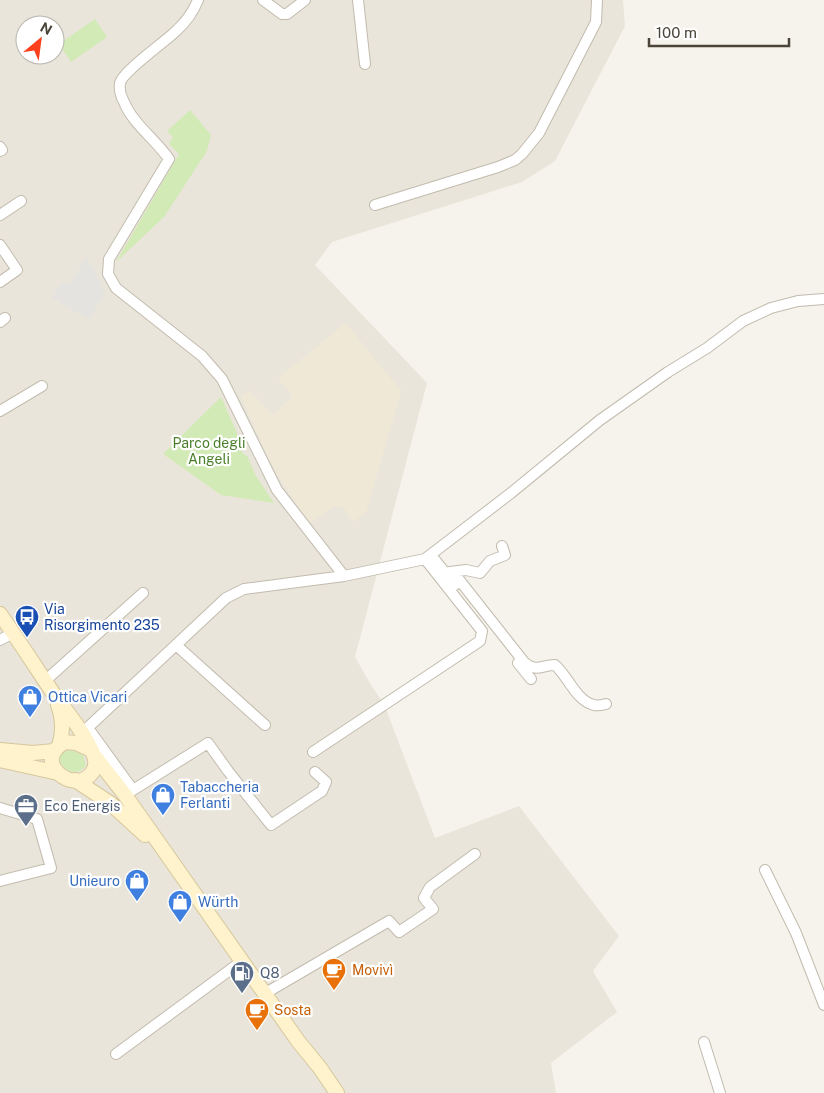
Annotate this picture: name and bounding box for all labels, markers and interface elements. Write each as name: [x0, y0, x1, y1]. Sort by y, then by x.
north arrow: [15, 15, 65, 65]
scale bar: [649, 15, 789, 47]
text: N: [38, 19, 55, 38]
text: 100 m: [656, 24, 697, 41]
park label: Parco degli Angeli: [172, 435, 246, 467]
place label: Via Risorgimento 235: [44, 601, 160, 633]
bus stop icon: Via Risorgimento 235: [14, 604, 40, 638]
shop icon: Ottica Vicari: [17, 684, 43, 718]
place label: Ottica Vicari: [48, 689, 127, 705]
place label: Tabaccheria Ferlanti: [180, 779, 259, 811]
shop icon: Tabaccheria Ferlanti: [150, 782, 176, 816]
office icon: Eco Energis: [13, 793, 39, 827]
place label: Eco Energis: [44, 798, 120, 814]
shop icon: Unieuro: [124, 868, 150, 902]
place label: Unieuro: [69, 873, 120, 889]
shop icon: Würth: [167, 889, 193, 923]
place label: Würth: [198, 894, 238, 910]
cafe icon: Movivì: [321, 957, 347, 991]
fuel station icon: Q8: [229, 960, 255, 994]
place label: Movivì: [352, 962, 393, 978]
place label: Q8: [260, 965, 280, 981]
cafe icon: Sosta: [244, 997, 270, 1031]
place label: Sosta: [274, 1002, 311, 1018]

